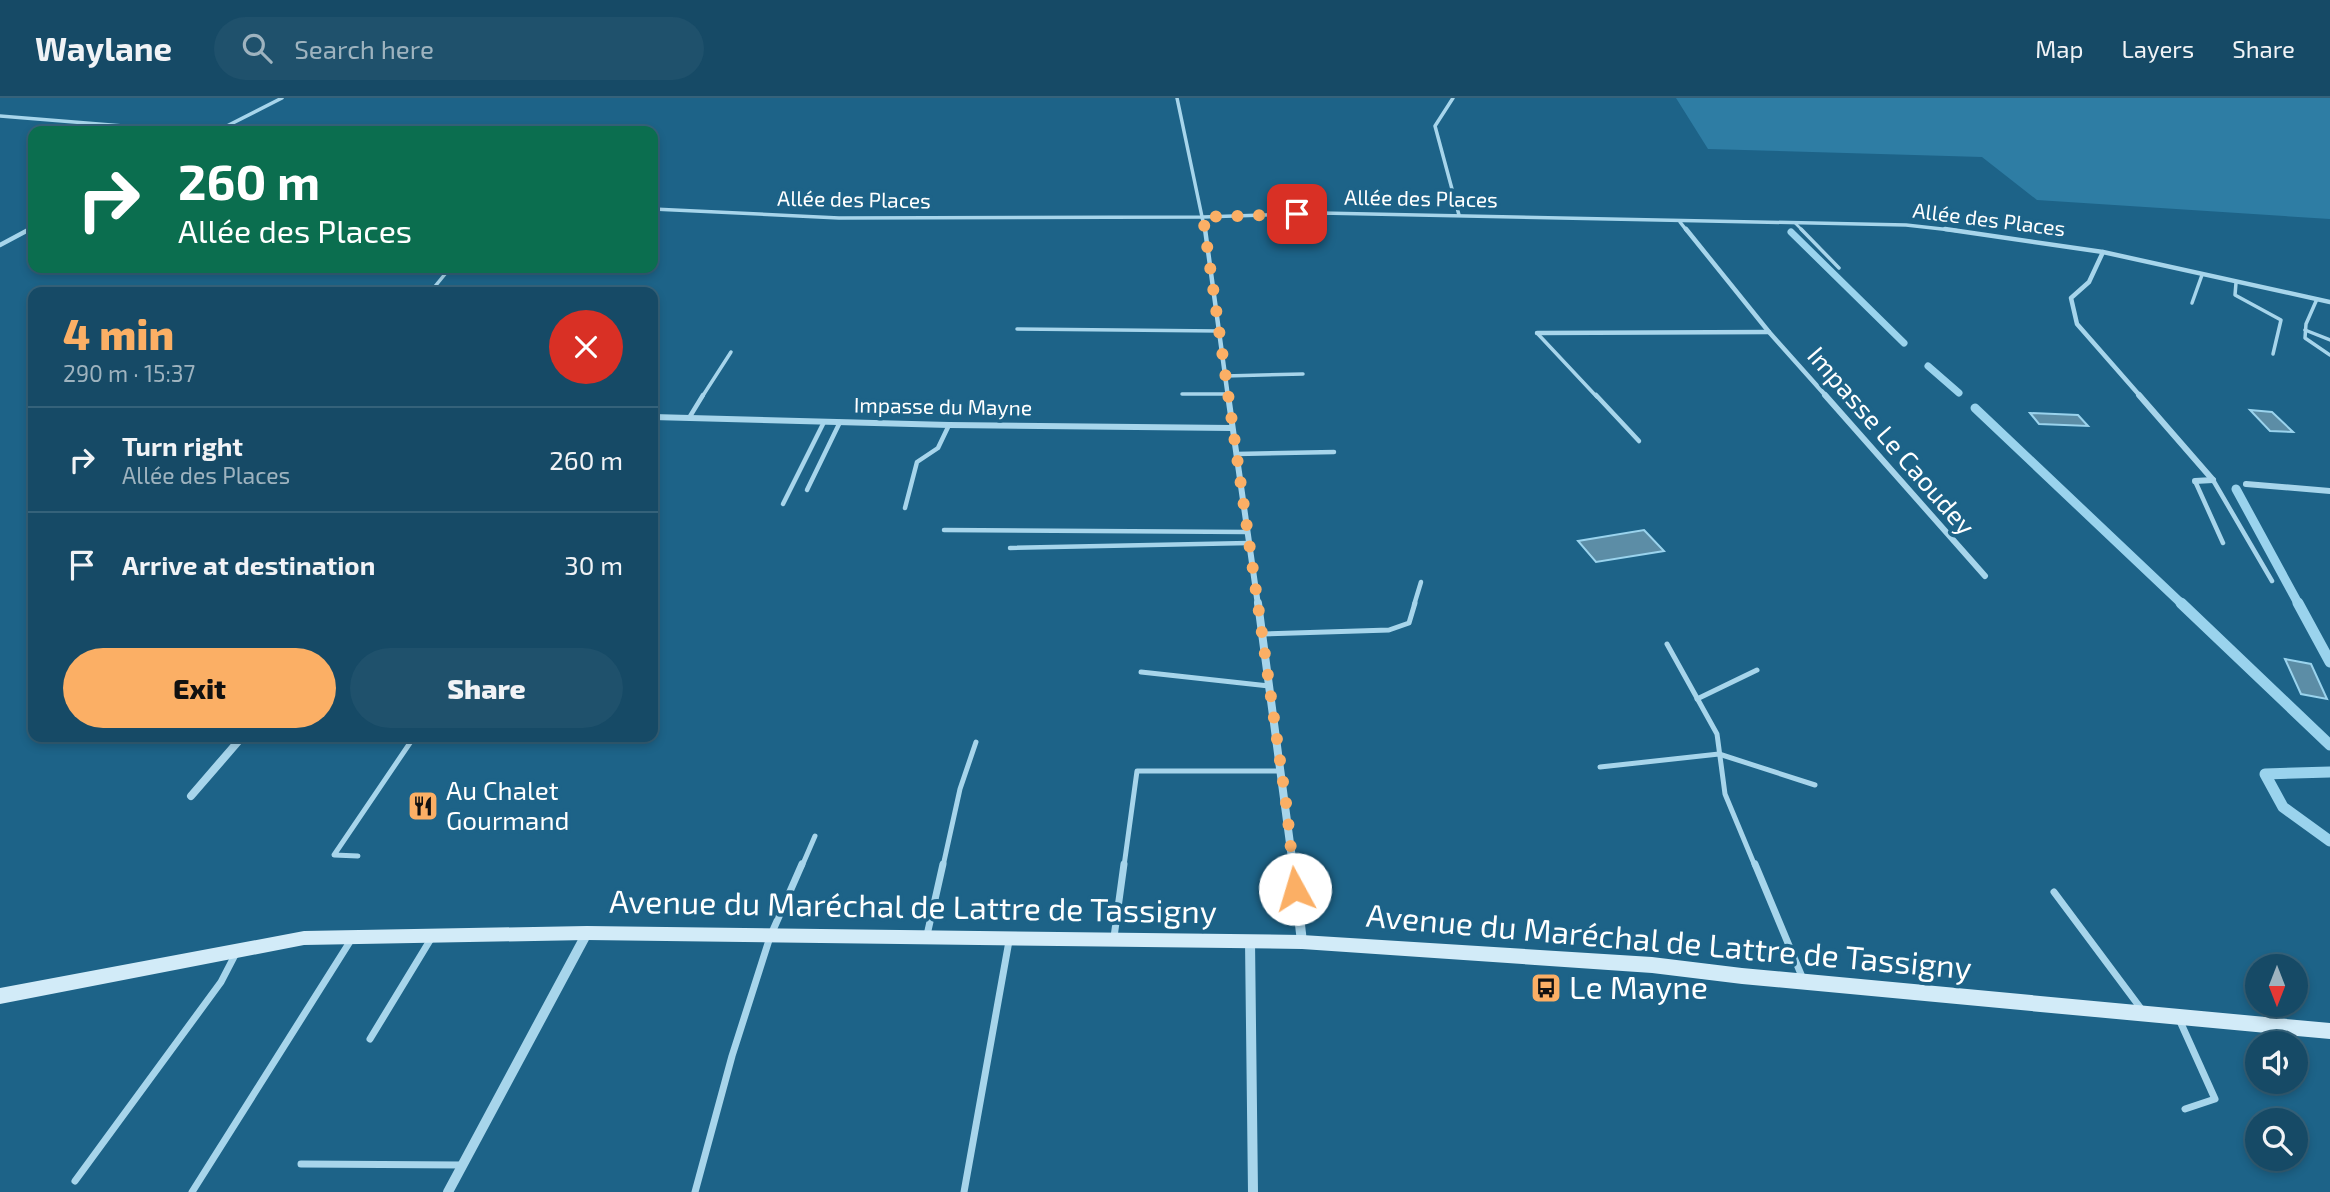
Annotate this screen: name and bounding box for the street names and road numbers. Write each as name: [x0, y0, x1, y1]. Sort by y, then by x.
street label: Allée des Places: [1344, 184, 1498, 211]
street label: Allée des Places: [777, 185, 931, 212]
street label: Allée des Places: [1911, 197, 2067, 240]
street label: Impasse Le Caoudey: [1802, 340, 1983, 541]
street label: Impasse du Mayne: [854, 391, 1032, 420]
street label: Avenue du Maréchal de Lattre de Tassigny: [609, 881, 1217, 929]
street label: Avenue du Maréchal de Lattre de Tassigny: [1365, 895, 1974, 985]

